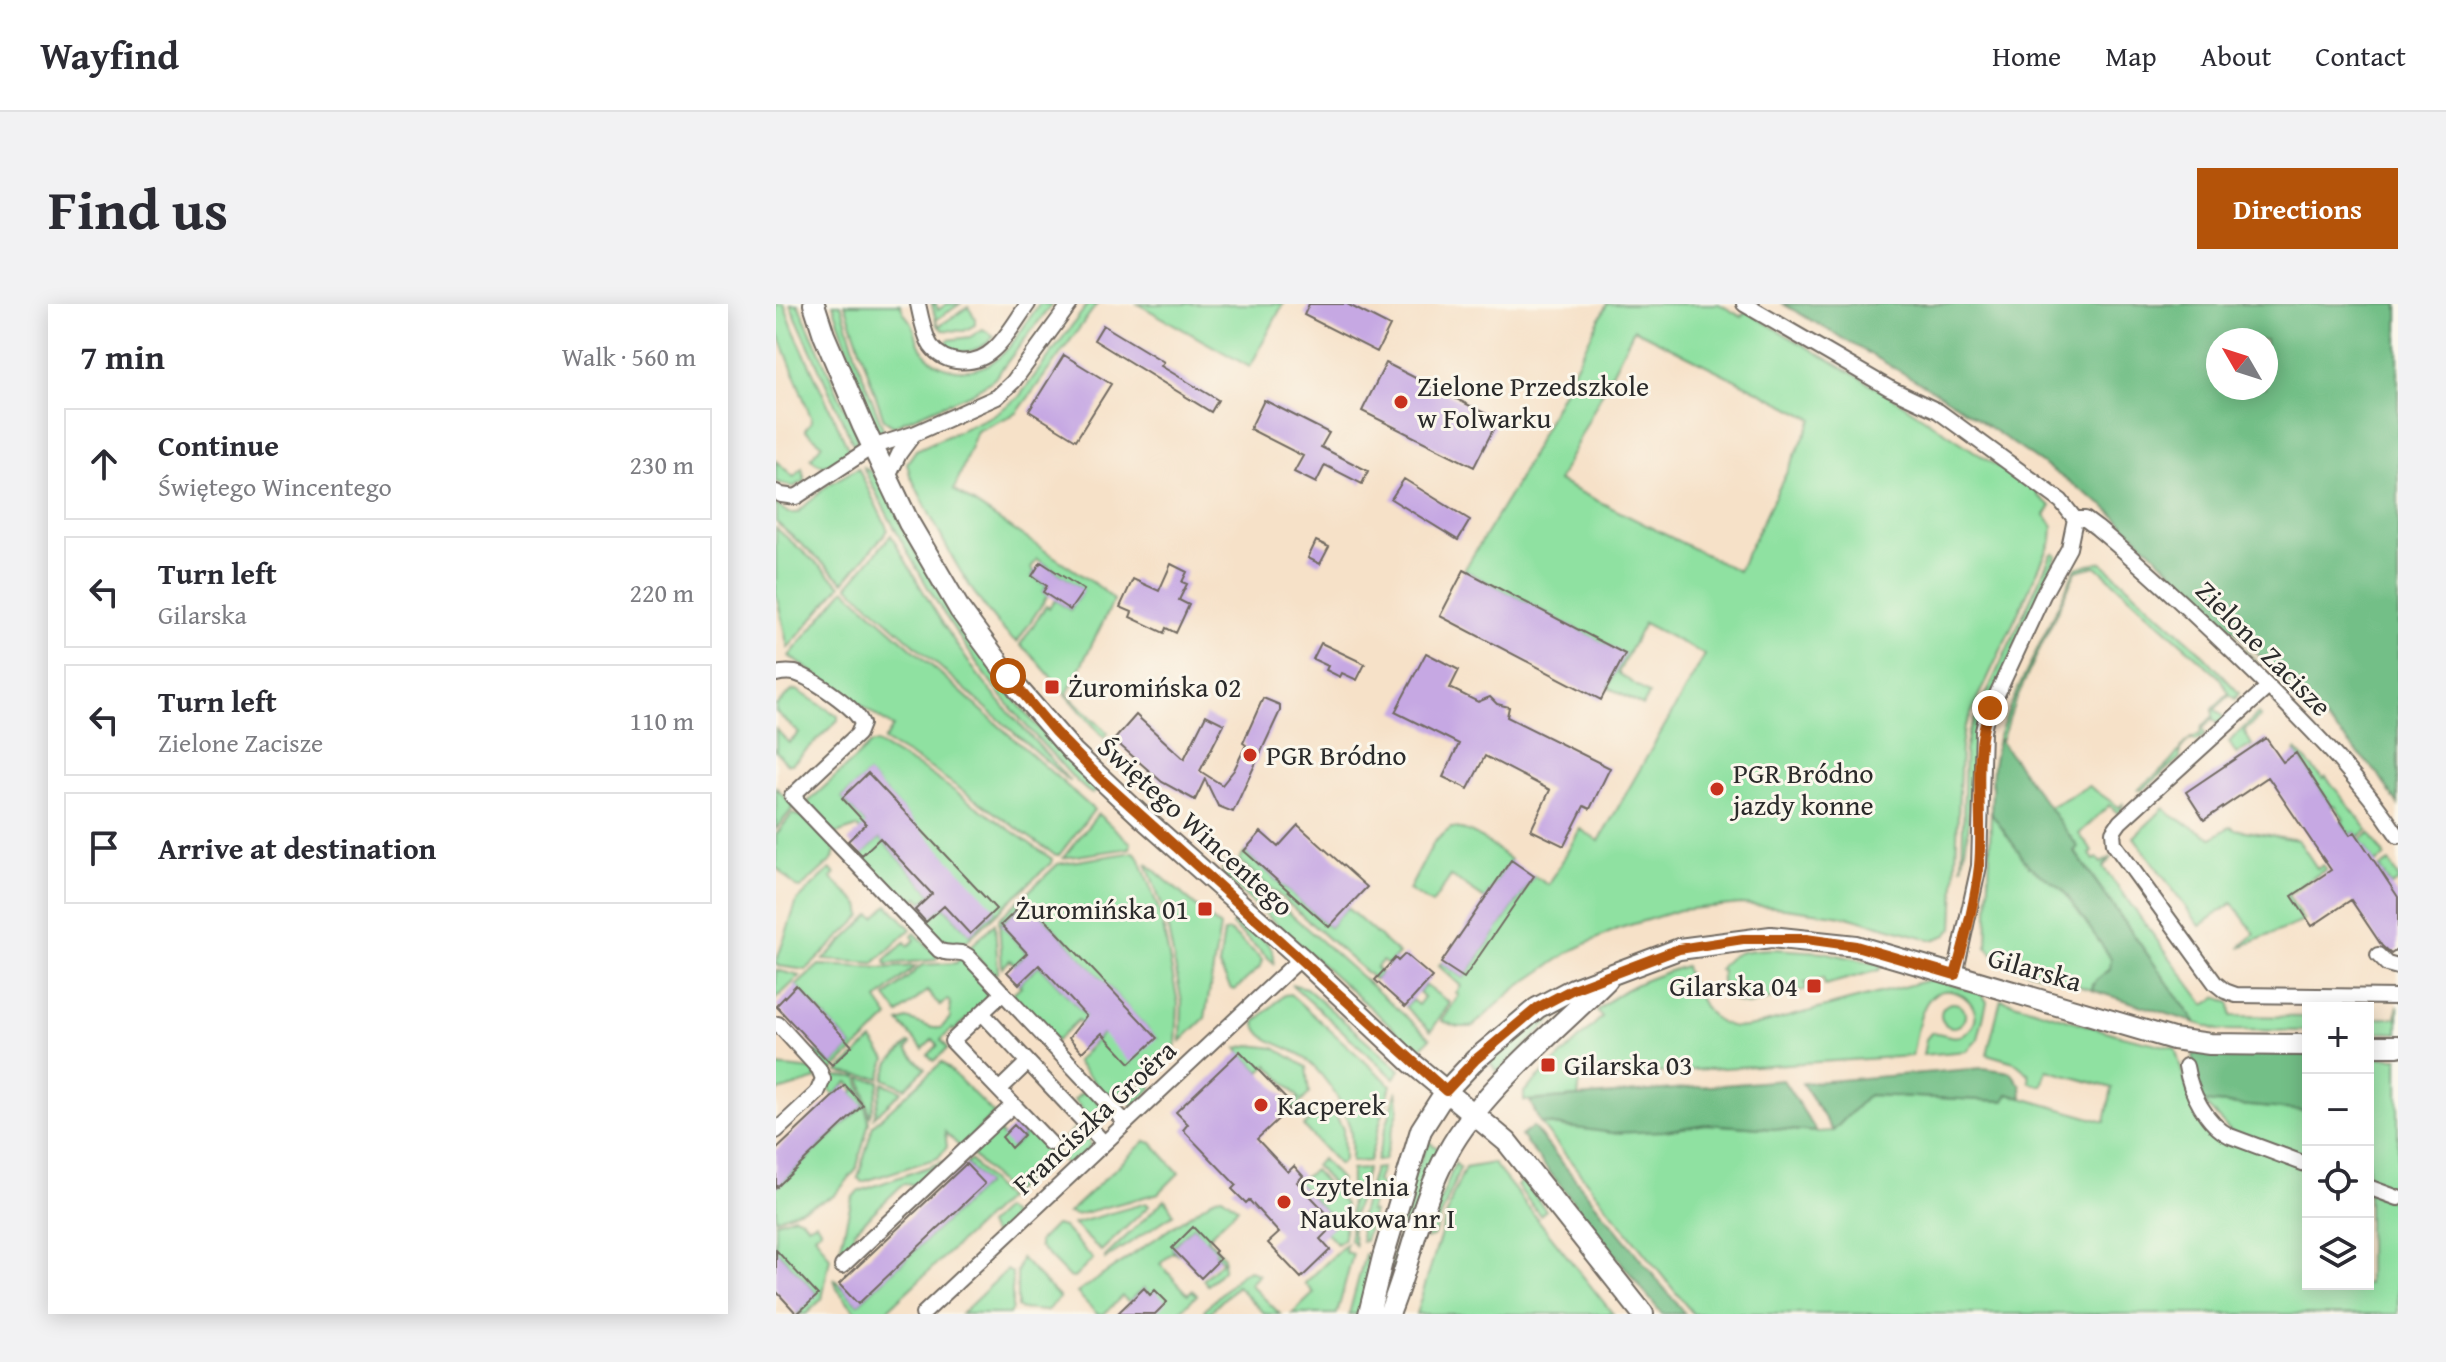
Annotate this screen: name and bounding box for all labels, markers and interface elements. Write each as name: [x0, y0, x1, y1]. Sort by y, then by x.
text: Wayfind: [40, 27, 179, 83]
text: Home: [1992, 35, 2061, 76]
text: Map: [2105, 35, 2157, 76]
text: About: [2201, 35, 2271, 76]
text: Contact: [2315, 35, 2406, 76]
text: Find us: [48, 167, 228, 250]
button: Directions: [2197, 168, 2398, 249]
north arrow: [2206, 328, 2278, 400]
text: 7 min: [80, 332, 165, 381]
text: Walk · 560 m: [562, 337, 696, 376]
place label: Zielone Przedszkole w Folwarku: [1417, 365, 1649, 438]
marker: Zielone Przedszkole w Folwarku: [1392, 393, 1410, 411]
text: Continue: [158, 423, 279, 467]
icon: ahead: [82, 442, 126, 486]
text: 230 m: [629, 445, 694, 484]
text: Świętego Wincentego: [158, 467, 392, 506]
text: Turn left: [158, 551, 277, 595]
icon: left: [82, 570, 126, 614]
street label: Zielone Zacisze: [2187, 570, 2342, 725]
text: 220 m: [629, 573, 694, 612]
text: Gilarska: [158, 595, 247, 634]
route start: [990, 658, 1026, 694]
place label: Żuromińska 02: [1068, 666, 1242, 707]
marker: Żuromińska 02: [1043, 678, 1061, 696]
text: Turn left: [158, 679, 277, 723]
route end: [1972, 690, 2008, 726]
icon: left: [82, 698, 126, 742]
text: 110 m: [629, 701, 694, 740]
text: Zielone Zacisze: [158, 723, 323, 762]
street label: Świętego Wincentego: [1089, 726, 1304, 925]
place label: PGR Bródno: [1266, 734, 1407, 775]
marker: PGR Bródno: [1241, 746, 1259, 764]
place label: PGR Bródno jazdy konne: [1729, 752, 1874, 825]
marker: PGR Bródno jazdy konne: [1708, 780, 1726, 798]
icon: arrive: [82, 826, 126, 870]
text: Arrive at destination: [158, 826, 436, 870]
place label: Żuromińska 01: [1015, 888, 1189, 929]
marker: Żuromińska 01: [1196, 900, 1214, 918]
street label: Gilarska: [1984, 936, 2087, 1002]
place label: Gilarska 04: [1669, 965, 1798, 1006]
marker: Gilarska 04: [1805, 977, 1823, 995]
map controls: [2302, 1002, 2374, 1290]
button: +: [2302, 1002, 2374, 1074]
street label: Franciszka Groëra: [1003, 1029, 1185, 1203]
place label: Gilarska 03: [1564, 1044, 1693, 1085]
marker: Gilarska 03: [1539, 1056, 1557, 1074]
button: −: [2302, 1074, 2374, 1146]
place label: Kacperek: [1277, 1084, 1387, 1125]
marker: Kacperek: [1252, 1096, 1270, 1114]
button: locate: [2302, 1146, 2374, 1218]
place label: Czytelnia Naukowa nr I: [1300, 1165, 1455, 1238]
marker: Czytelnia Naukowa nr I: [1275, 1193, 1293, 1211]
button: layers: [2302, 1218, 2374, 1290]

